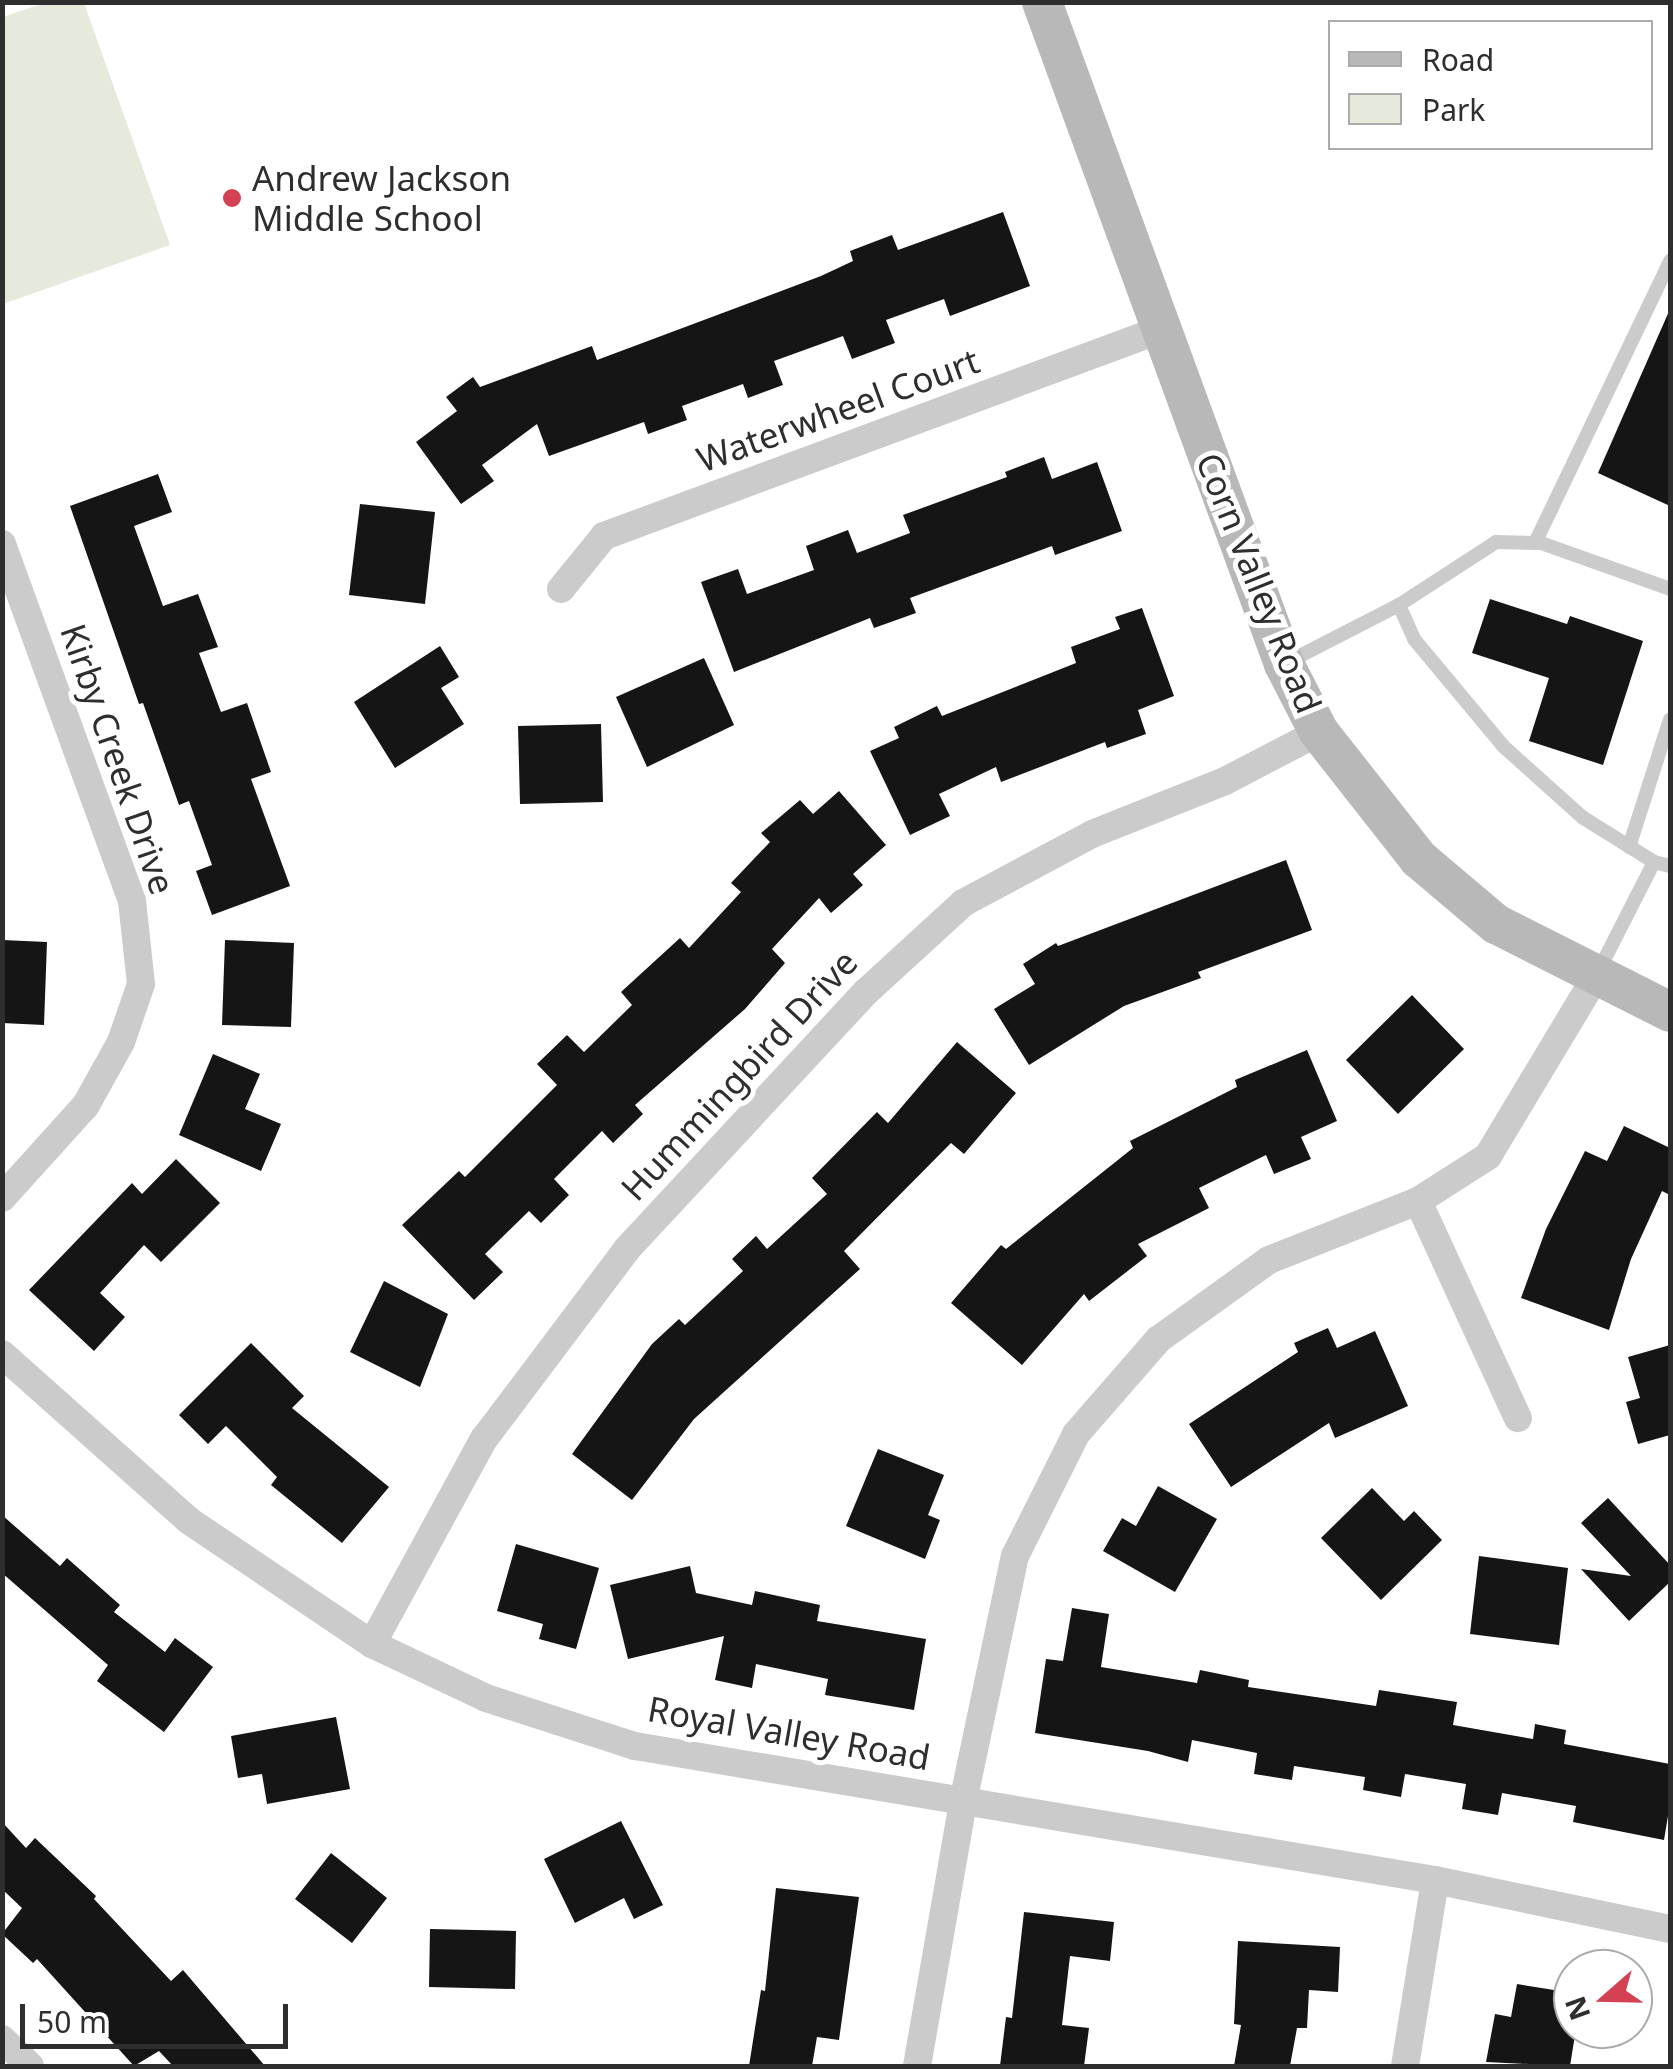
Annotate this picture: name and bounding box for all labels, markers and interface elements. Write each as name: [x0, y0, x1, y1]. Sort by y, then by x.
legend: [1328, 20, 1653, 150]
text: Road: [1422, 39, 1494, 80]
text: Park: [1422, 89, 1485, 130]
place label: Andrew Jackson Middle School: [252, 157, 511, 239]
marker: Andrew Jackson Middle School: [221, 187, 243, 209]
street label: Waterwheel Court: [691, 339, 985, 481]
street label: Corn Valley Road: [1188, 447, 1330, 719]
street label: Kirby Creek Drive: [52, 619, 184, 899]
street label: Hummingbird Drive: [612, 941, 866, 1209]
street label: Royal Valley Road: [645, 1687, 933, 1779]
north arrow: [1553, 1949, 1653, 2049]
scale bar: [25, 1984, 292, 2046]
text: N: [1555, 1991, 1598, 2026]
text: 50 m: [37, 2001, 107, 2042]

